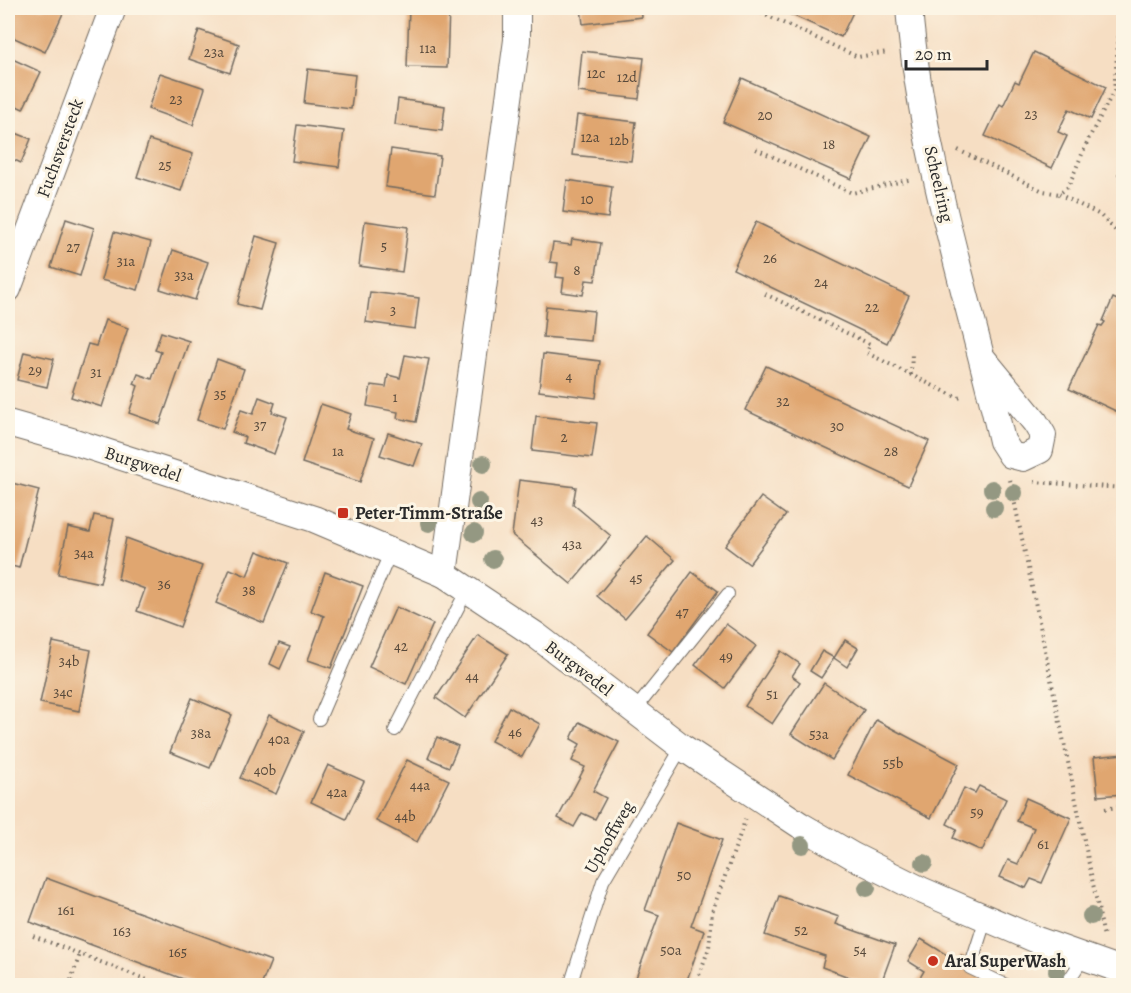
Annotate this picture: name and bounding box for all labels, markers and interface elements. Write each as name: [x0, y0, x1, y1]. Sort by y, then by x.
scale bar: [906, 33, 987, 71]
house number: 11a: [419, 38, 437, 58]
house number: 23a: [204, 42, 224, 62]
text: 20 m: [915, 42, 952, 66]
house number: 12c: [587, 63, 605, 83]
house number: 12d: [617, 67, 638, 87]
house number: 23: [169, 89, 183, 109]
street label: Fuchsversteck: [31, 95, 89, 201]
house number: 23: [1024, 104, 1038, 124]
house number: 20: [757, 105, 773, 125]
house number: 12a: [580, 127, 600, 147]
house number: 12b: [609, 130, 629, 150]
house number: 18: [823, 134, 835, 154]
street label: Scheelring: [919, 143, 959, 225]
house number: 25: [158, 155, 172, 175]
house number: 10: [580, 189, 594, 209]
house number: 5: [381, 236, 387, 256]
house number: 27: [66, 237, 80, 257]
house number: 26: [763, 248, 777, 268]
house number: 31a: [117, 251, 135, 271]
house number: 8: [573, 260, 581, 280]
house number: 33a: [174, 265, 194, 285]
house number: 24: [814, 272, 828, 292]
house number: 22: [865, 297, 879, 317]
house number: 3: [390, 300, 396, 320]
house number: 29: [28, 360, 42, 380]
house number: 31: [90, 362, 102, 382]
house number: 4: [566, 366, 573, 386]
house number: 35: [214, 384, 226, 404]
house number: 1: [392, 387, 398, 407]
house number: 32: [776, 391, 790, 411]
house number: 37: [254, 415, 267, 435]
house number: 30: [830, 416, 844, 436]
house number: 2: [560, 427, 568, 447]
street label: Burgwedel: [102, 440, 185, 488]
house number: 1a: [332, 441, 344, 461]
house number: 28: [884, 441, 898, 461]
place label: Peter-Timm-Straße: [355, 501, 503, 525]
marker: Peter-Timm-Straße: [336, 506, 350, 520]
house number: 43: [530, 510, 544, 530]
house number: 43a: [562, 534, 582, 554]
house number: 34a: [74, 543, 94, 563]
house number: 45: [629, 568, 643, 588]
house number: 36: [157, 574, 171, 594]
house number: 38: [242, 580, 256, 600]
house number: 47: [675, 602, 689, 622]
street label: Burgwedel: [540, 635, 618, 702]
house number: 42: [394, 636, 408, 656]
house number: 49: [719, 646, 733, 666]
house number: 34b: [59, 651, 80, 671]
house number: 44: [465, 666, 479, 686]
house number: 34c: [53, 682, 73, 702]
house number: 51: [766, 684, 778, 704]
house number: 46: [508, 722, 522, 742]
house number: 38a: [191, 723, 211, 743]
house number: 53a: [809, 724, 829, 744]
house number: 40a: [268, 729, 290, 749]
house number: 55b: [883, 753, 904, 773]
house number: 40b: [254, 760, 277, 780]
house number: 44a: [410, 775, 430, 795]
house number: 42a: [327, 782, 347, 802]
street label: Uphoffweg: [578, 796, 640, 878]
house number: 59: [970, 802, 984, 822]
house number: 44b: [394, 806, 416, 826]
house number: 61: [1037, 834, 1049, 854]
house number: 50: [677, 865, 691, 885]
house number: 161: [57, 900, 75, 920]
house number: 52: [794, 920, 808, 940]
house number: 163: [113, 921, 131, 941]
house number: 50a: [660, 940, 682, 960]
house number: 54: [853, 940, 867, 960]
house number: 165: [169, 942, 187, 962]
place label: Aral SuperWash: [944, 949, 1066, 973]
marker: Aral SuperWash: [926, 954, 940, 968]

